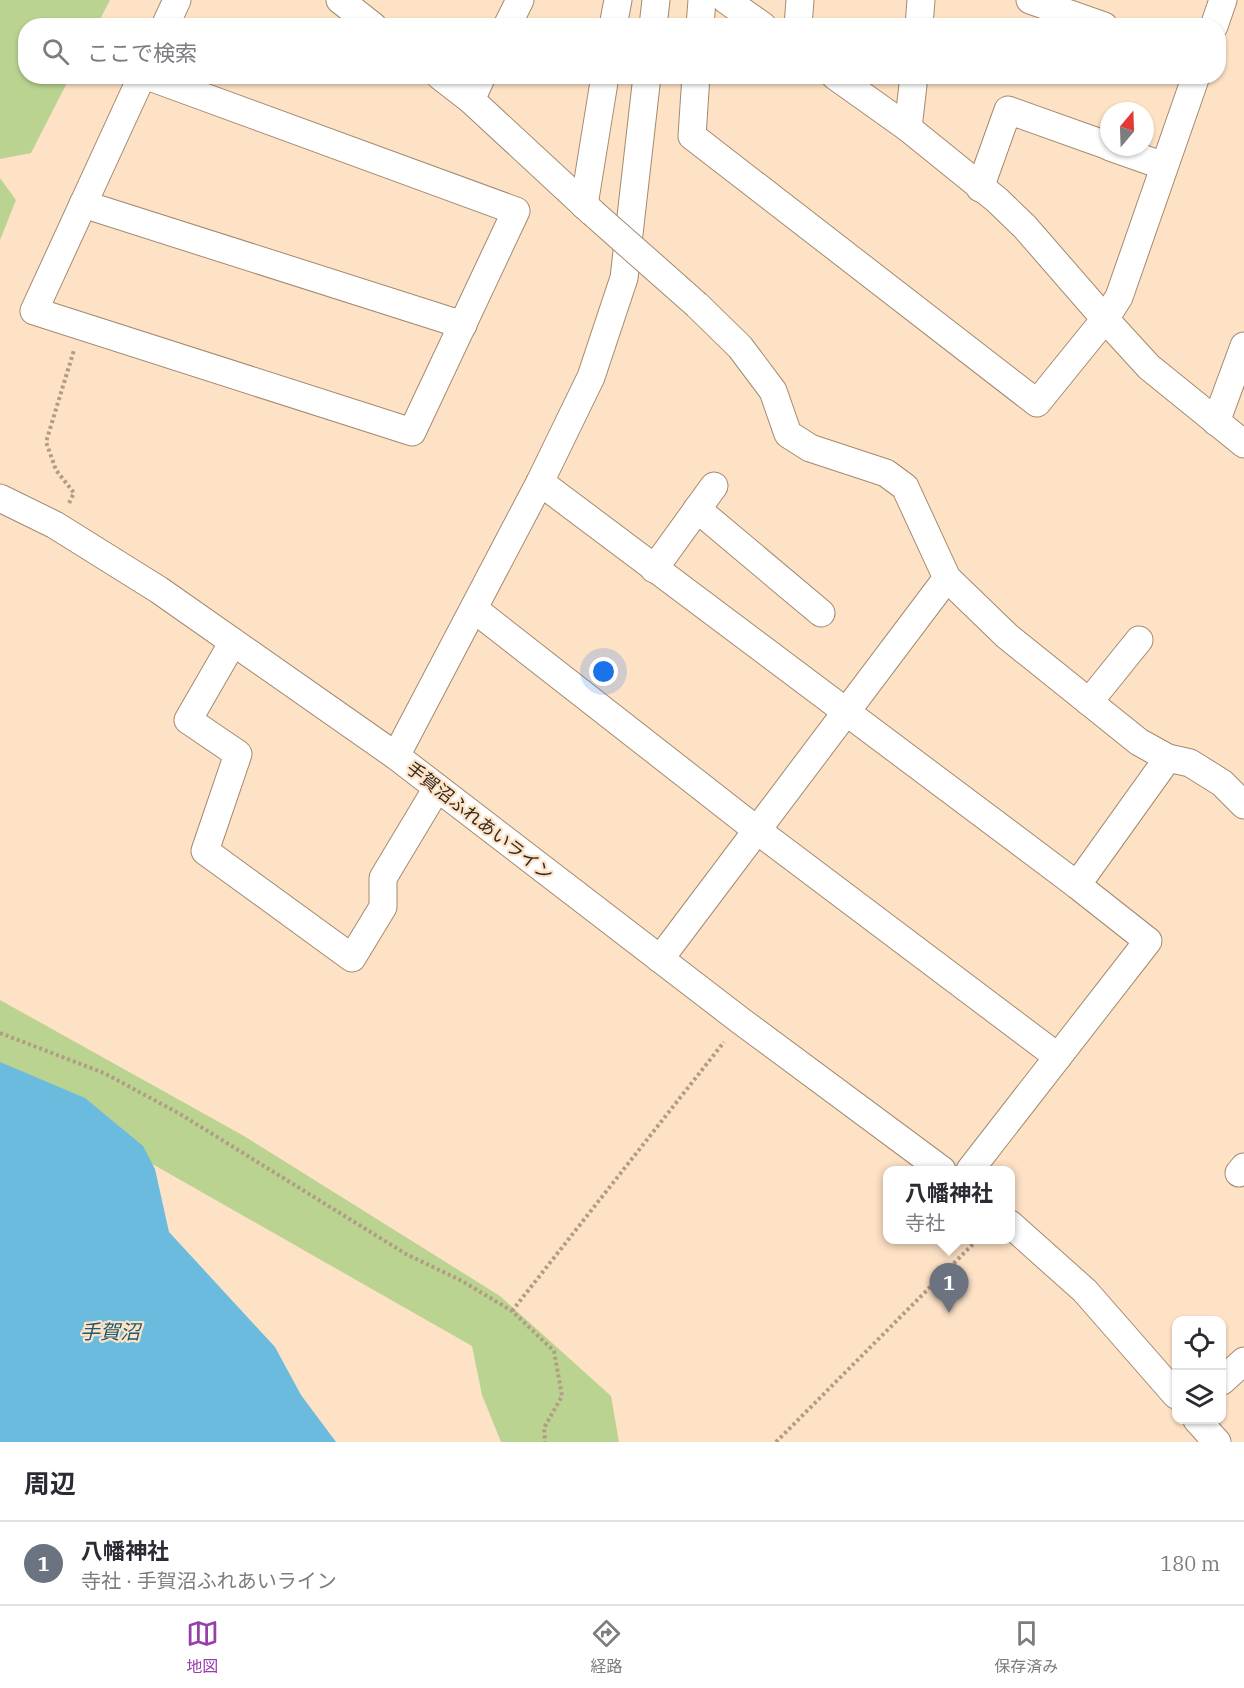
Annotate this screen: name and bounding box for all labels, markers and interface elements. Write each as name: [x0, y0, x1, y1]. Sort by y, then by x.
search box: [18, 18, 1226, 84]
icon: search: [39, 35, 72, 68]
text: ここで検索: [87, 38, 197, 67]
north arrow: [1100, 102, 1154, 156]
your location: [589, 657, 618, 686]
street label: 手賀沼ふれあいライン: [402, 757, 558, 885]
popup: [883, 1166, 1015, 1244]
text: 八幡神社: [905, 1178, 993, 1207]
text: 寺社: [905, 1209, 945, 1236]
pin: 1: [930, 1264, 968, 1313]
map controls: [1172, 1316, 1226, 1424]
button: locate: [1172, 1316, 1226, 1370]
water label: 手賀沼: [80, 1318, 143, 1345]
button: layers: [1172, 1370, 1226, 1424]
text: 周辺: [24, 1466, 76, 1500]
text: 八幡神社: [81, 1536, 169, 1565]
text: 1: [38, 1550, 50, 1577]
text: 180 m: [1160, 1550, 1220, 1577]
text: 寺社 · 手賀沼ふれあいライン: [81, 1567, 337, 1594]
tab: 地図: [186, 1617, 219, 1677]
tab: 経路: [590, 1617, 623, 1677]
tab: 保存済み: [994, 1617, 1058, 1677]

